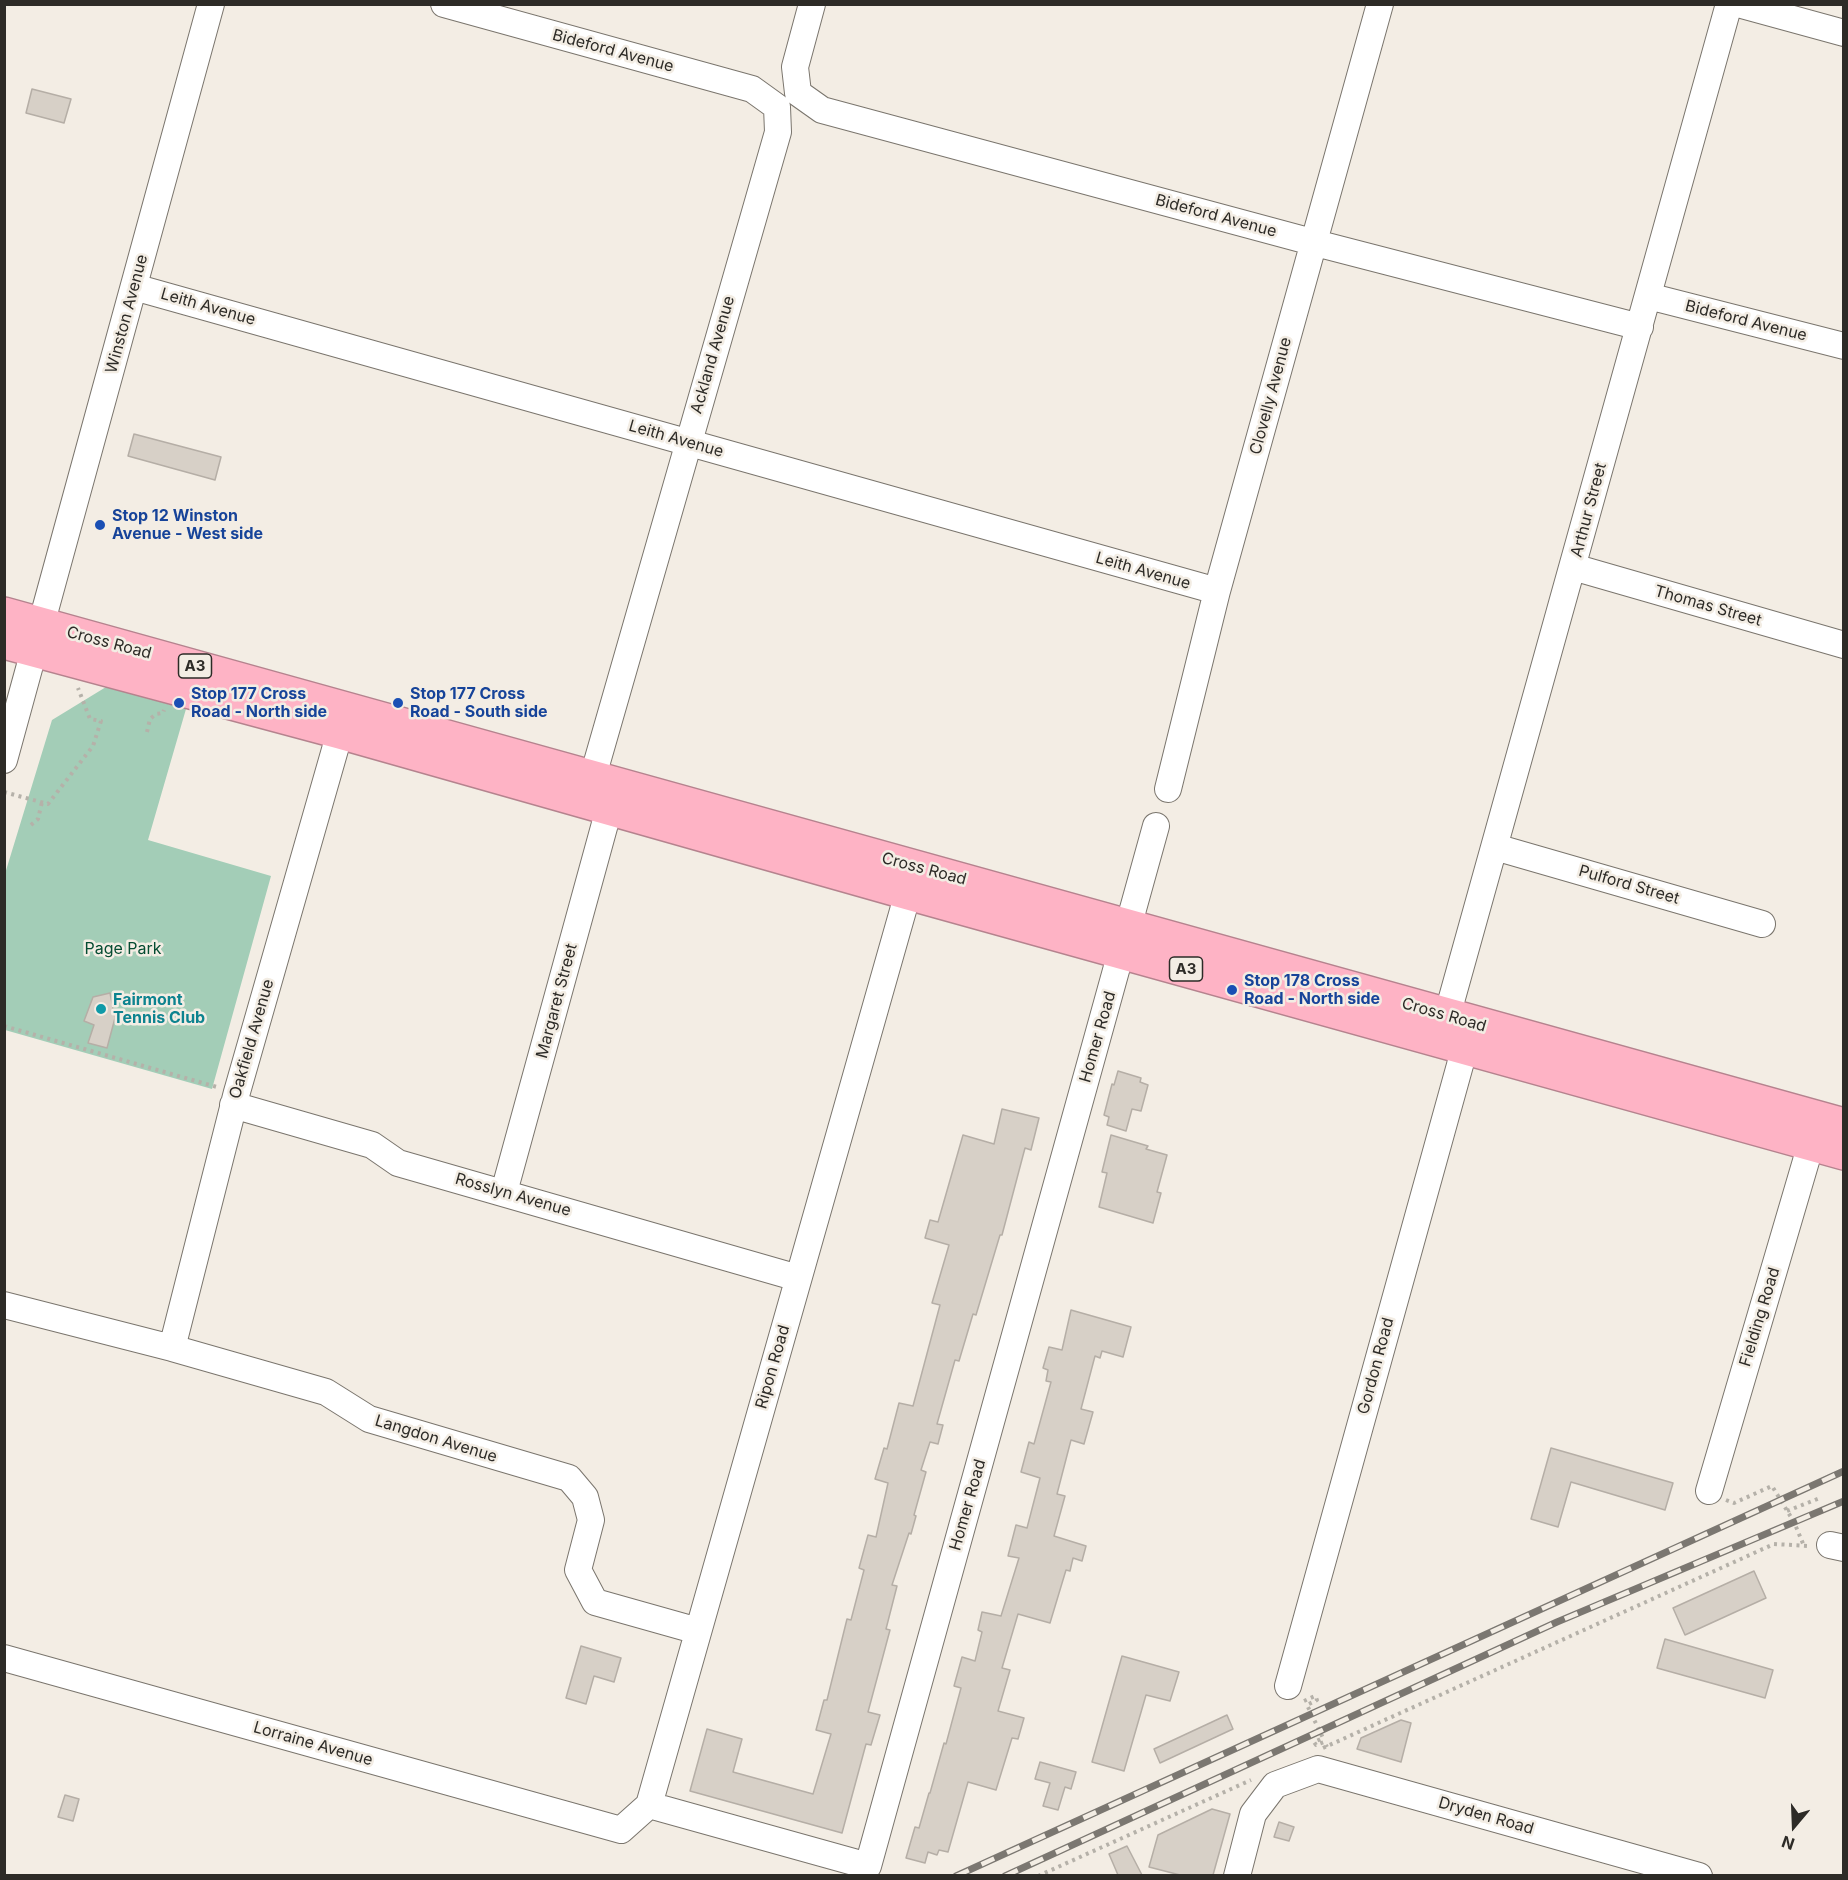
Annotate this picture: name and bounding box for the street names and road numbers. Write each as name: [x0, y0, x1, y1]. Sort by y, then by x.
street label: Bideford Avenue: [550, 26, 676, 76]
street label: Bideford Avenue: [1153, 191, 1279, 241]
street label: Winston Avenue: [102, 252, 152, 376]
street label: Leith Avenue: [158, 284, 258, 330]
street label: Ackland Avenue: [687, 294, 739, 416]
street label: Bideford Avenue: [1683, 297, 1809, 345]
street label: Clovelly Avenue: [1246, 335, 1296, 457]
street label: Leith Avenue: [626, 416, 726, 462]
street label: Arthur Street: [1567, 461, 1611, 559]
street label: Leith Avenue: [1093, 548, 1193, 594]
street label: Thomas Street: [1652, 582, 1764, 630]
street label: Cross Road: [64, 622, 154, 664]
road number: A3: [178, 654, 212, 678]
street label: Cross Road: [879, 848, 969, 890]
street label: Pulford Street: [1576, 861, 1682, 909]
street label: Margaret Street: [532, 942, 582, 1060]
road number: A3: [1170, 957, 1202, 981]
street label: Oakfield Avenue: [226, 977, 278, 1101]
street label: Homer Road: [1076, 989, 1120, 1085]
street label: Cross Road: [1400, 994, 1488, 1036]
street label: Rosslyn Avenue: [453, 1169, 573, 1221]
street label: Fielding Road: [1736, 1265, 1784, 1369]
street label: Gordon Road: [1354, 1316, 1398, 1416]
street label: Ripon Road: [752, 1323, 794, 1411]
street label: Langdon Avenue: [373, 1411, 499, 1467]
street label: Homer Road: [946, 1457, 990, 1553]
street label: Lorraine Avenue: [251, 1718, 375, 1770]
street label: Dryden Road: [1436, 1793, 1536, 1839]

